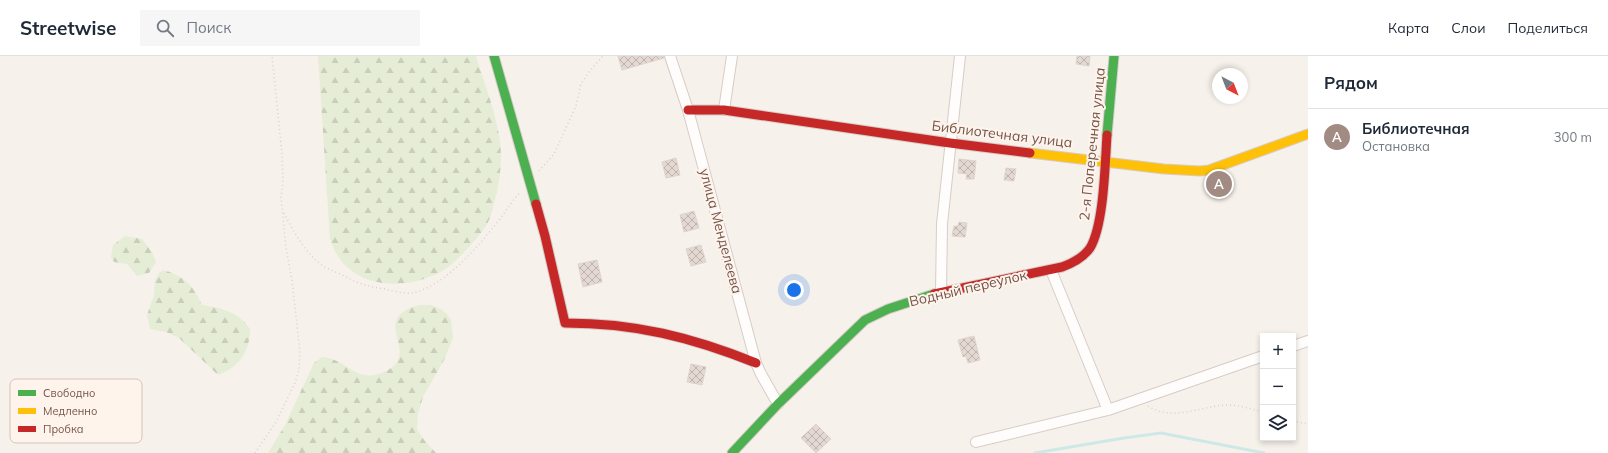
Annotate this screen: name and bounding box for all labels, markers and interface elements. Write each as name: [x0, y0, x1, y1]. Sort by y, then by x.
search box: [140, 10, 420, 46]
text: Streetwise: [20, 16, 116, 40]
icon: search: [154, 17, 176, 39]
text: Поиск: [186, 18, 231, 37]
text: Карта: [1388, 19, 1429, 37]
text: Слои: [1451, 19, 1486, 37]
text: Поделиться: [1508, 19, 1588, 37]
street label: 2-я Поперечная улица: [1075, 67, 1109, 221]
north arrow: [1212, 68, 1248, 104]
text: Рядом: [1324, 72, 1378, 93]
street label: Библиотечная улица: [931, 116, 1073, 152]
text: Библиотечная: [1362, 119, 1470, 138]
text: A: [1332, 129, 1342, 145]
text: 300 m: [1554, 129, 1592, 145]
text: Остановка: [1362, 138, 1430, 154]
street label: улица Менделеева: [696, 166, 746, 296]
pin: A: [1206, 169, 1232, 199]
street label: Водный переулок: [907, 266, 1029, 310]
your location: [784, 280, 804, 300]
map controls: [1260, 333, 1296, 441]
button: +: [1260, 333, 1296, 369]
button: −: [1260, 369, 1296, 405]
legend: [10, 379, 142, 443]
text: Свободно: [43, 386, 96, 400]
text: Медленно: [43, 404, 97, 418]
button: layers: [1260, 405, 1296, 441]
text: Пробка: [43, 422, 84, 436]

